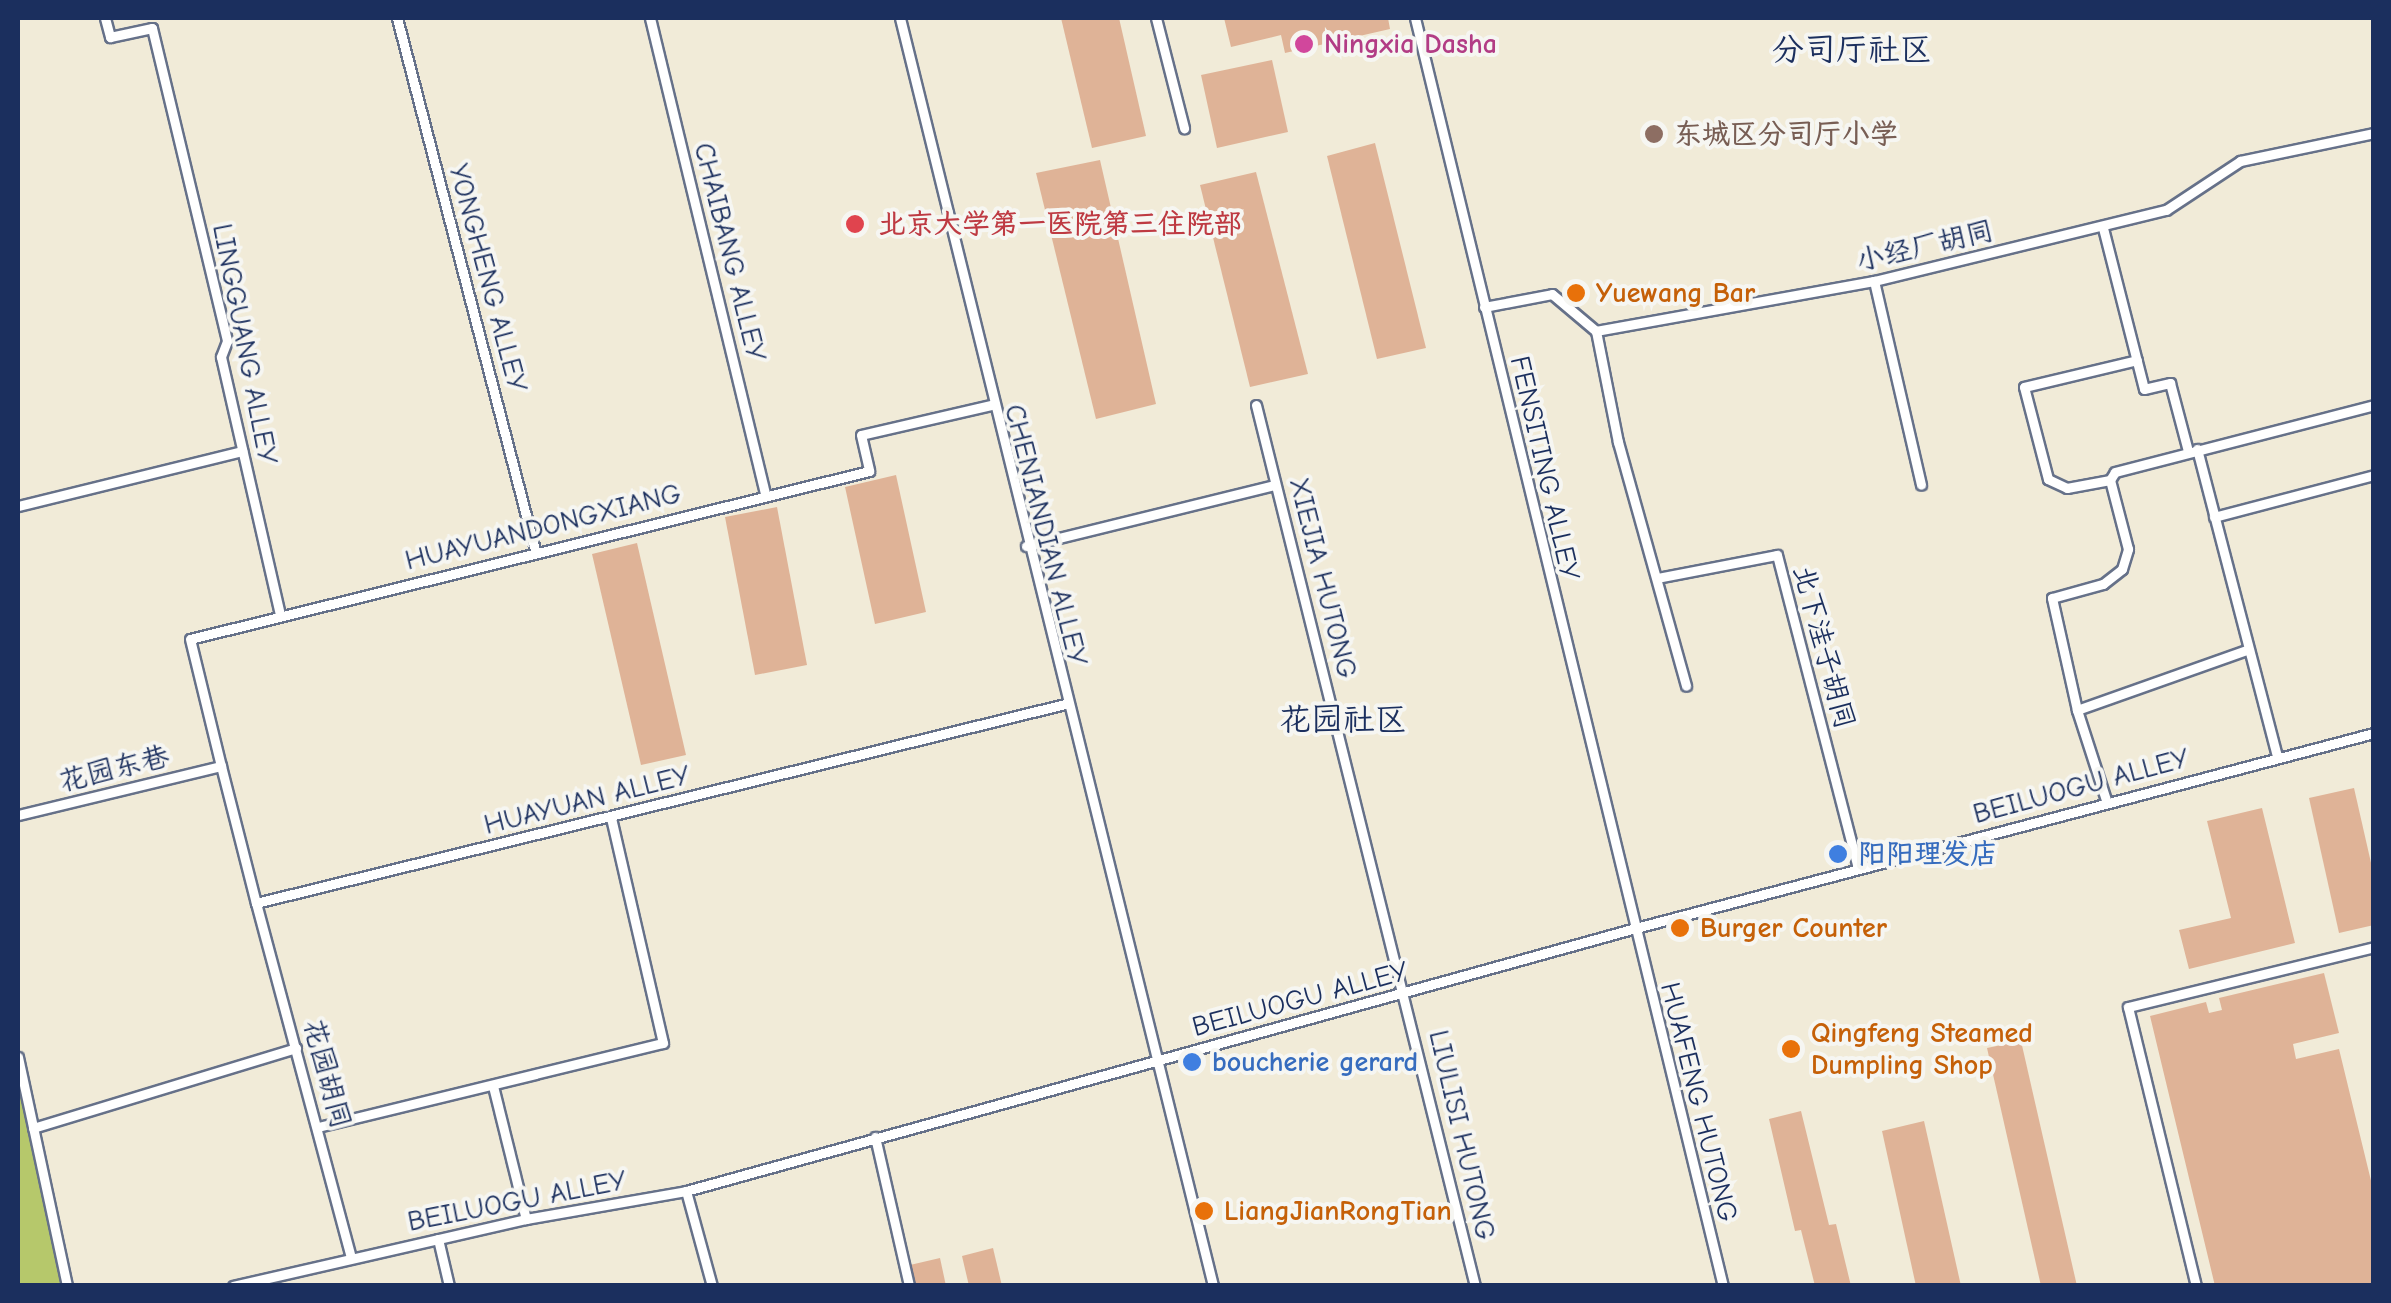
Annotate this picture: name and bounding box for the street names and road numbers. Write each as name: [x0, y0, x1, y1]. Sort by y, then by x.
street label: CHAIBANG ALLEY: [687, 139, 773, 365]
street label: YONGHENG ALLEY: [441, 160, 535, 396]
street label: 小经厂胡同: [1853, 214, 1997, 278]
street label: LINGGUANG ALLEY: [205, 221, 285, 467]
street label: FENSITING ALLEY: [1503, 353, 1587, 583]
street label: CHENIANDIAN ALLEY: [997, 401, 1095, 669]
street label: XIEJIA HUTONG: [1282, 474, 1364, 682]
street label: HUAYUANDONGXIANG: [402, 476, 684, 578]
street label: 北下洼子胡同: [1786, 562, 1862, 732]
street label: 花园东巷: [56, 739, 172, 799]
street label: BEILUOGU ALLEY: [1969, 741, 2193, 831]
street label: HUAYUAN ALLEY: [480, 758, 694, 842]
street label: BEILUOGU ALLEY: [1188, 954, 1412, 1044]
street label: HUAFENG HUTONG: [1653, 979, 1745, 1225]
street label: 花园胡同: [296, 1016, 358, 1132]
street label: LIULISI HUTONG: [1422, 1027, 1502, 1243]
street label: BEILUOGU ALLEY: [405, 1163, 629, 1239]

